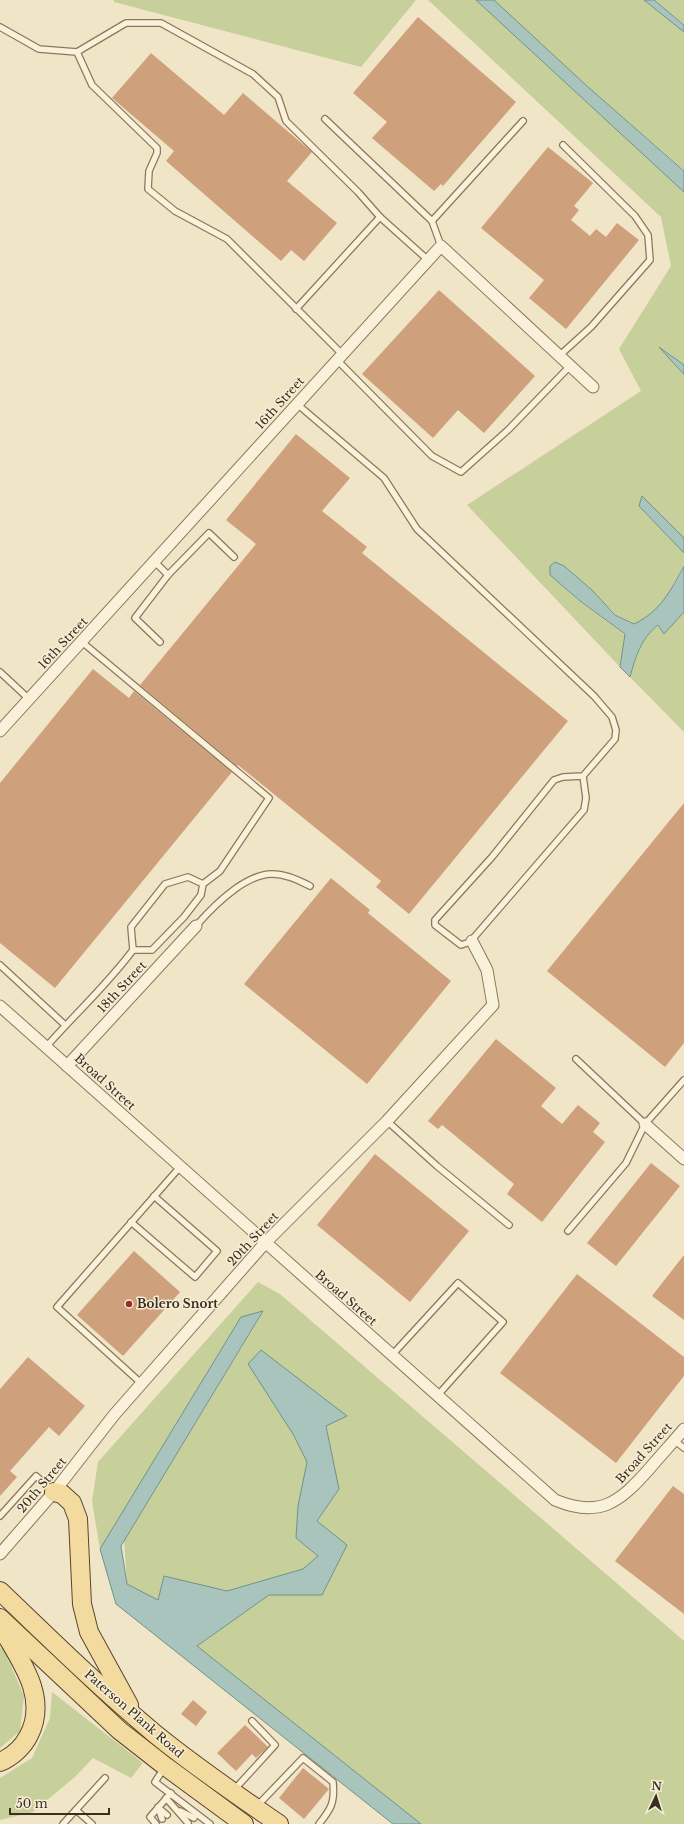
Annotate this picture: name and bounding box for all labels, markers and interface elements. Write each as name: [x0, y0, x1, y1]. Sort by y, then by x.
street label: 16th Street: [252, 373, 307, 432]
street label: 16th Street: [35, 613, 91, 672]
street label: 18th Street: [94, 957, 150, 1016]
street label: Broad Street: [72, 1050, 139, 1113]
street label: 20th Street: [224, 1208, 282, 1269]
street label: Broad Street: [312, 1267, 381, 1329]
place label: Bolero Snort: [137, 1296, 218, 1311]
marker: Bolero Snort: [124, 1299, 134, 1309]
street label: Broad Street: [612, 1419, 675, 1486]
street label: 20th Street: [14, 1453, 70, 1516]
street label: Paterson Plank Road: [82, 1666, 187, 1761]
north arrow: [636, 1776, 676, 1816]
text: N: [651, 1779, 663, 1793]
scale bar: [10, 1790, 109, 1816]
text: 50 m: [16, 1796, 48, 1811]

